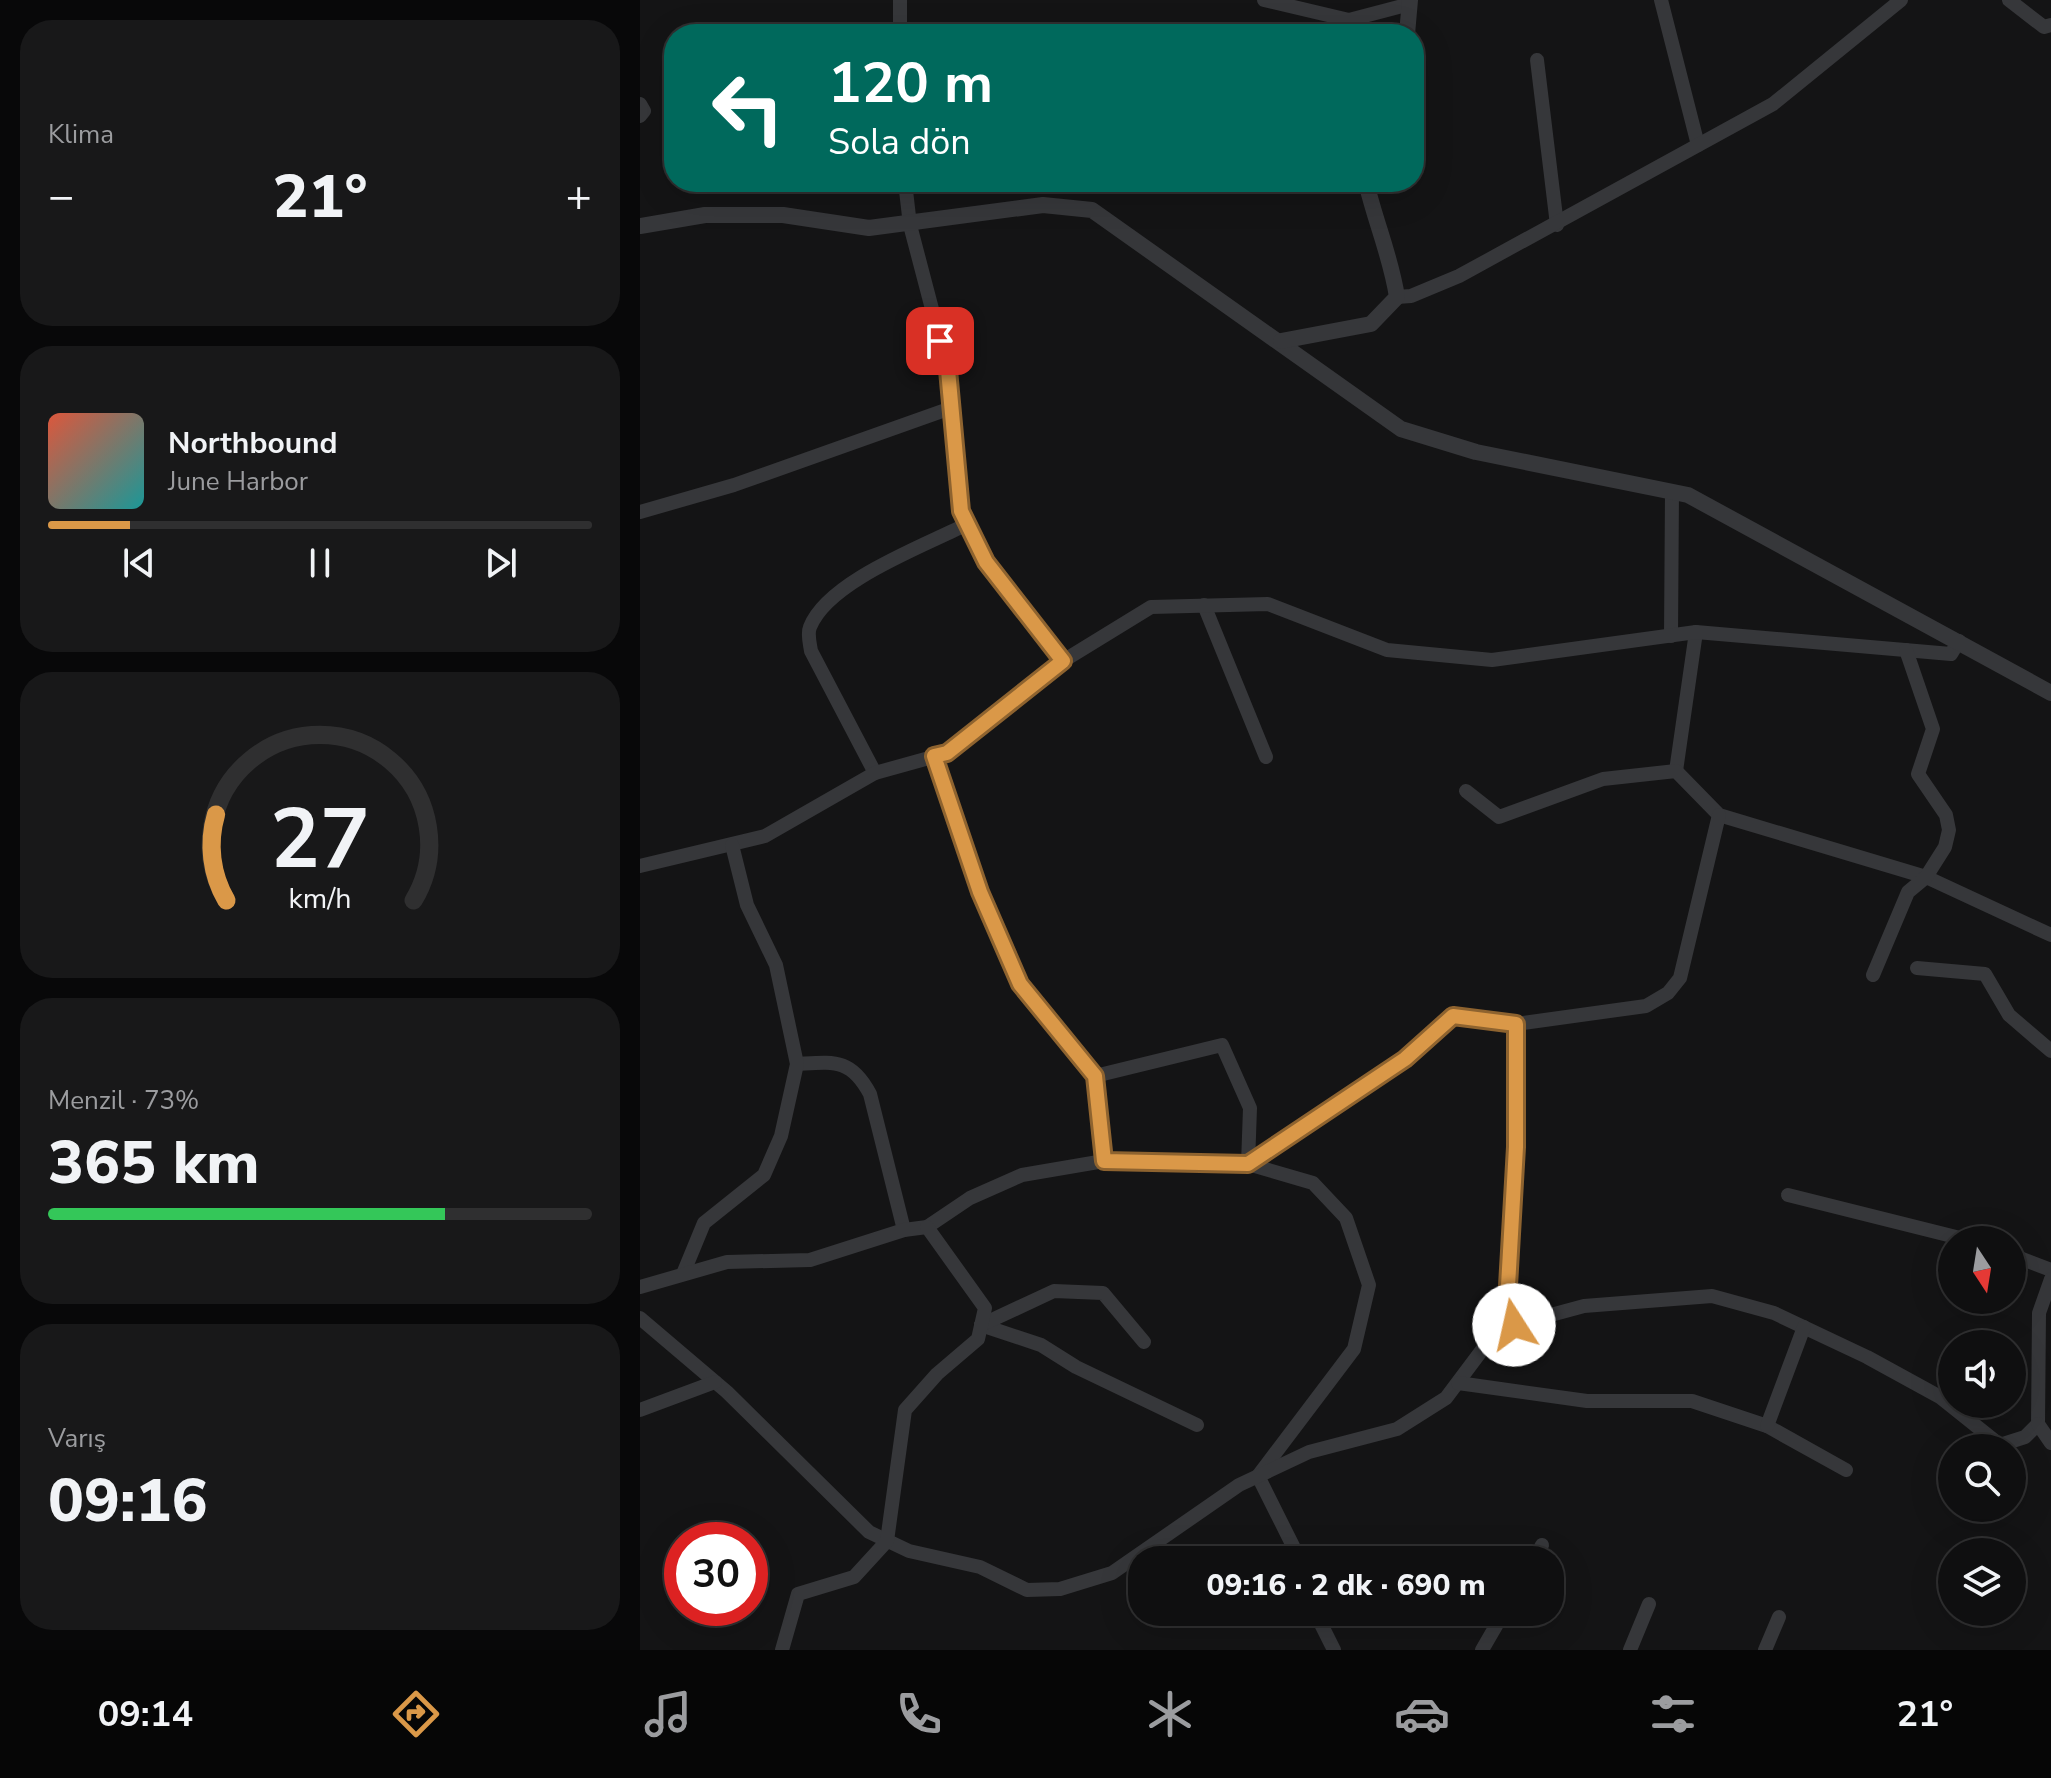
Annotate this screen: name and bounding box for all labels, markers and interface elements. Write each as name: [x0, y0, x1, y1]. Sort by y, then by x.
text: 120 m: [828, 45, 993, 122]
icon: left: [696, 56, 800, 160]
text: Klima: [48, 117, 114, 152]
text: Sola dön: [828, 118, 971, 167]
text: 21°: [272, 156, 368, 238]
text: −: [48, 167, 74, 227]
text: +: [566, 167, 592, 227]
pin: [906, 307, 974, 375]
icon: arrive: [918, 319, 962, 363]
text: Northbound: [168, 423, 338, 464]
text: June Harbor: [168, 464, 308, 499]
icon: previous: [117, 541, 161, 585]
icon: pause: [298, 541, 342, 585]
icon: next: [479, 541, 523, 585]
text: 27: [270, 783, 370, 896]
text: km/h: [289, 879, 351, 918]
text: Menzil · 73%: [48, 1083, 199, 1118]
text: 365 km: [48, 1122, 260, 1204]
north arrow: [1938, 1226, 2026, 1314]
map controls: [1938, 1226, 2026, 1626]
position arrow: [1472, 1283, 1556, 1367]
button: sound: [1938, 1330, 2026, 1418]
text: Varış: [48, 1421, 106, 1456]
button: search: [1938, 1434, 2026, 1522]
text: 09:16: [48, 1460, 208, 1542]
speed limit sign: 30: [664, 1522, 768, 1626]
button: layers: [1938, 1538, 2026, 1626]
text: 09:16 · 2 dk · 690 m: [1206, 1565, 1486, 1606]
icon: directions: [388, 1686, 444, 1742]
icon: music: [640, 1686, 696, 1742]
icon: phone: [891, 1686, 947, 1742]
icon: climate: [1142, 1686, 1198, 1742]
icon: car: [1394, 1686, 1450, 1742]
icon: filters: [1645, 1686, 1701, 1742]
text: 09:14: [98, 1690, 193, 1739]
text: 21°: [1896, 1690, 1953, 1739]

